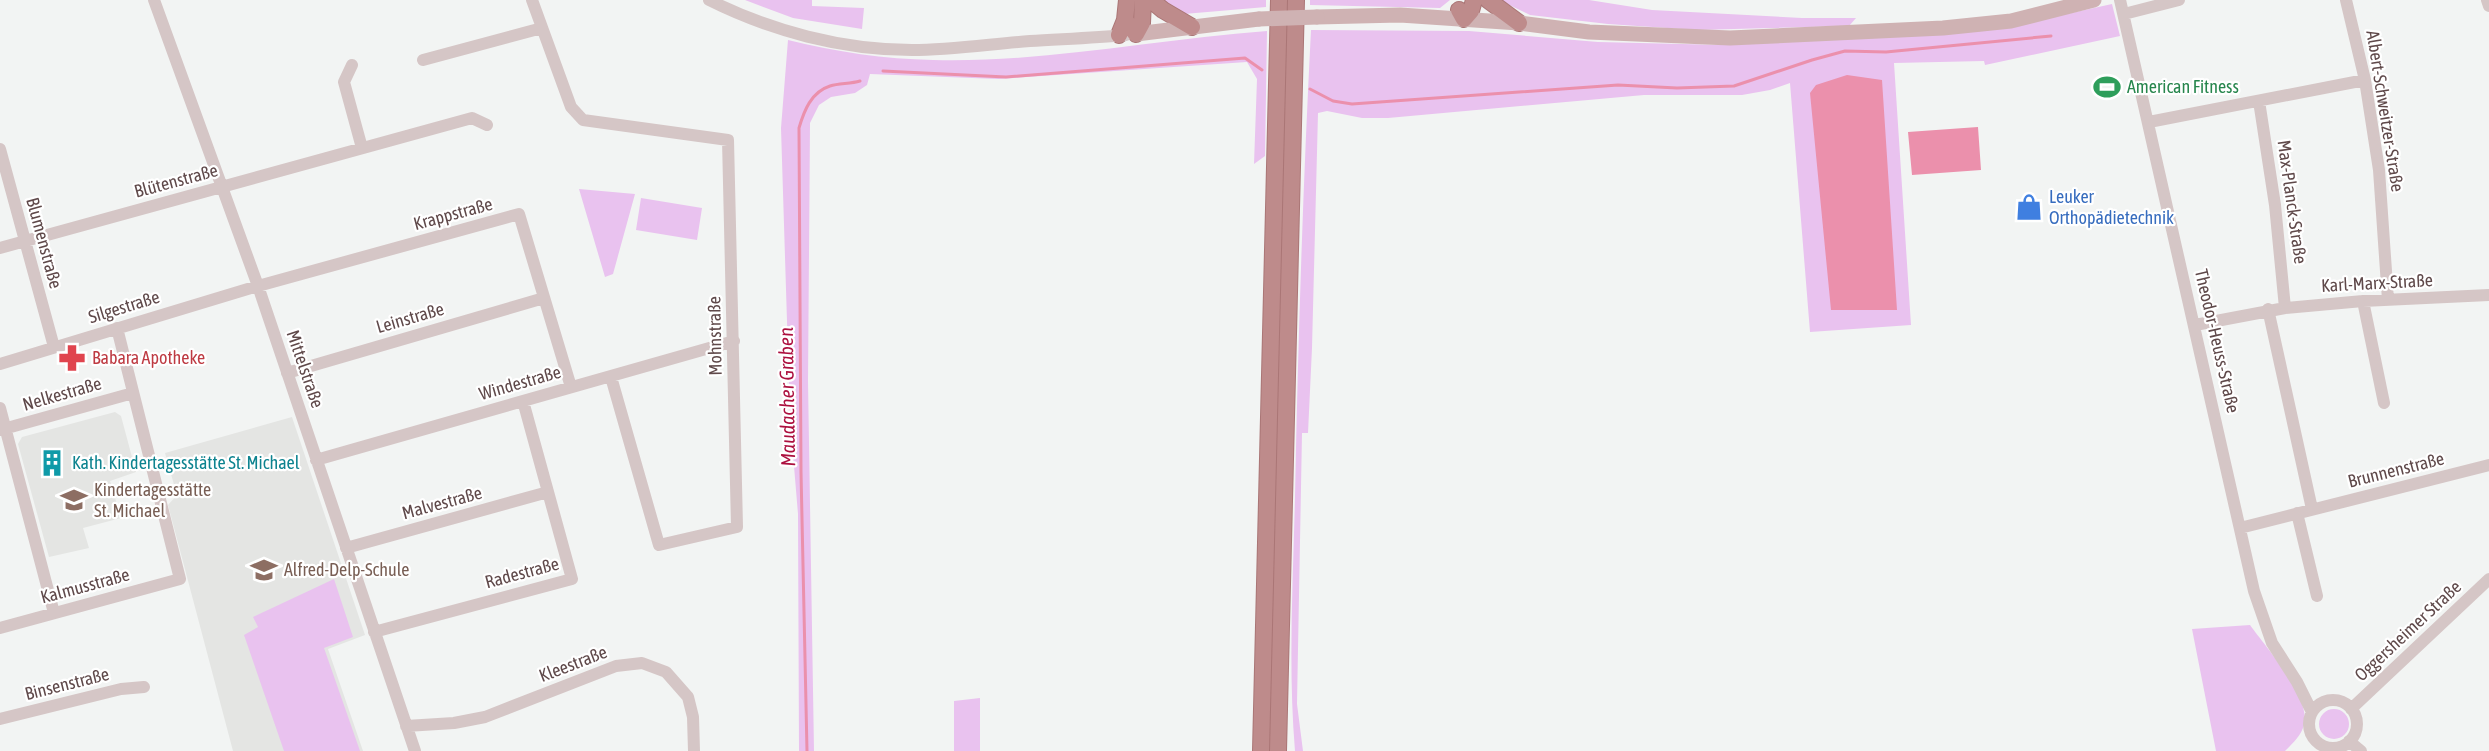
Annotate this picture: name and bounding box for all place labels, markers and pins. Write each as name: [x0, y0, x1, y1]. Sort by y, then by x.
sports icon: American Fitness: [2092, 72, 2122, 102]
place label: American Fitness: [2127, 76, 2239, 97]
place label: Leuker Orthopädietechnik: [2049, 186, 2174, 228]
shop icon: Leuker Orthopädietechnik: [2014, 192, 2044, 222]
pharmacy icon: Babara Apotheke: [57, 343, 87, 373]
place label: Babara Apotheke: [92, 347, 205, 368]
building icon: Kath. Kindertagesstätte St. Michael: [37, 448, 67, 478]
place label: Kath. Kindertagesstätte St. Michael: [72, 452, 300, 473]
place label: Kindertagesstätte St. Michael: [94, 479, 211, 521]
school or university icon: Kindertagesstätte St. Michael: [59, 485, 89, 515]
school or university icon: Alfred-Delp-Schule: [249, 555, 279, 585]
place label: Alfred-Delp-Schule: [284, 559, 409, 580]

